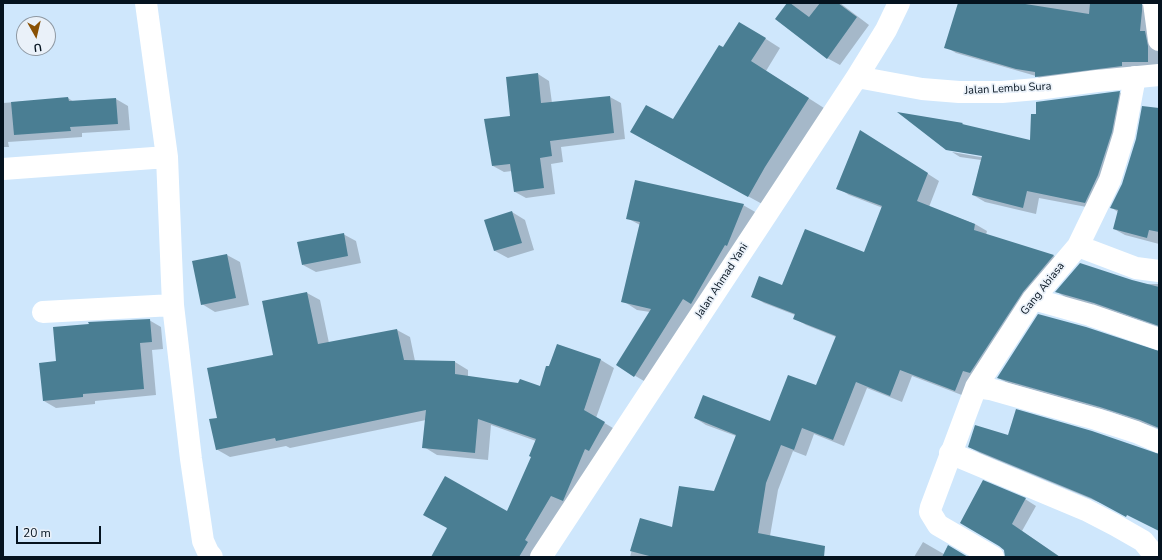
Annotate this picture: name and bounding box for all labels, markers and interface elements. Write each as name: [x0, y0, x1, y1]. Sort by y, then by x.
north arrow: [16, 16, 56, 56]
text: U: [33, 39, 43, 55]
street label: Jalan Lembu Sura: [964, 80, 1052, 98]
street label: Jalan Ahmad Yani: [693, 241, 751, 321]
street label: Gang Abiasa: [1018, 260, 1068, 318]
scale bar: [18, 518, 103, 544]
text: 20 m: [23, 525, 51, 541]

